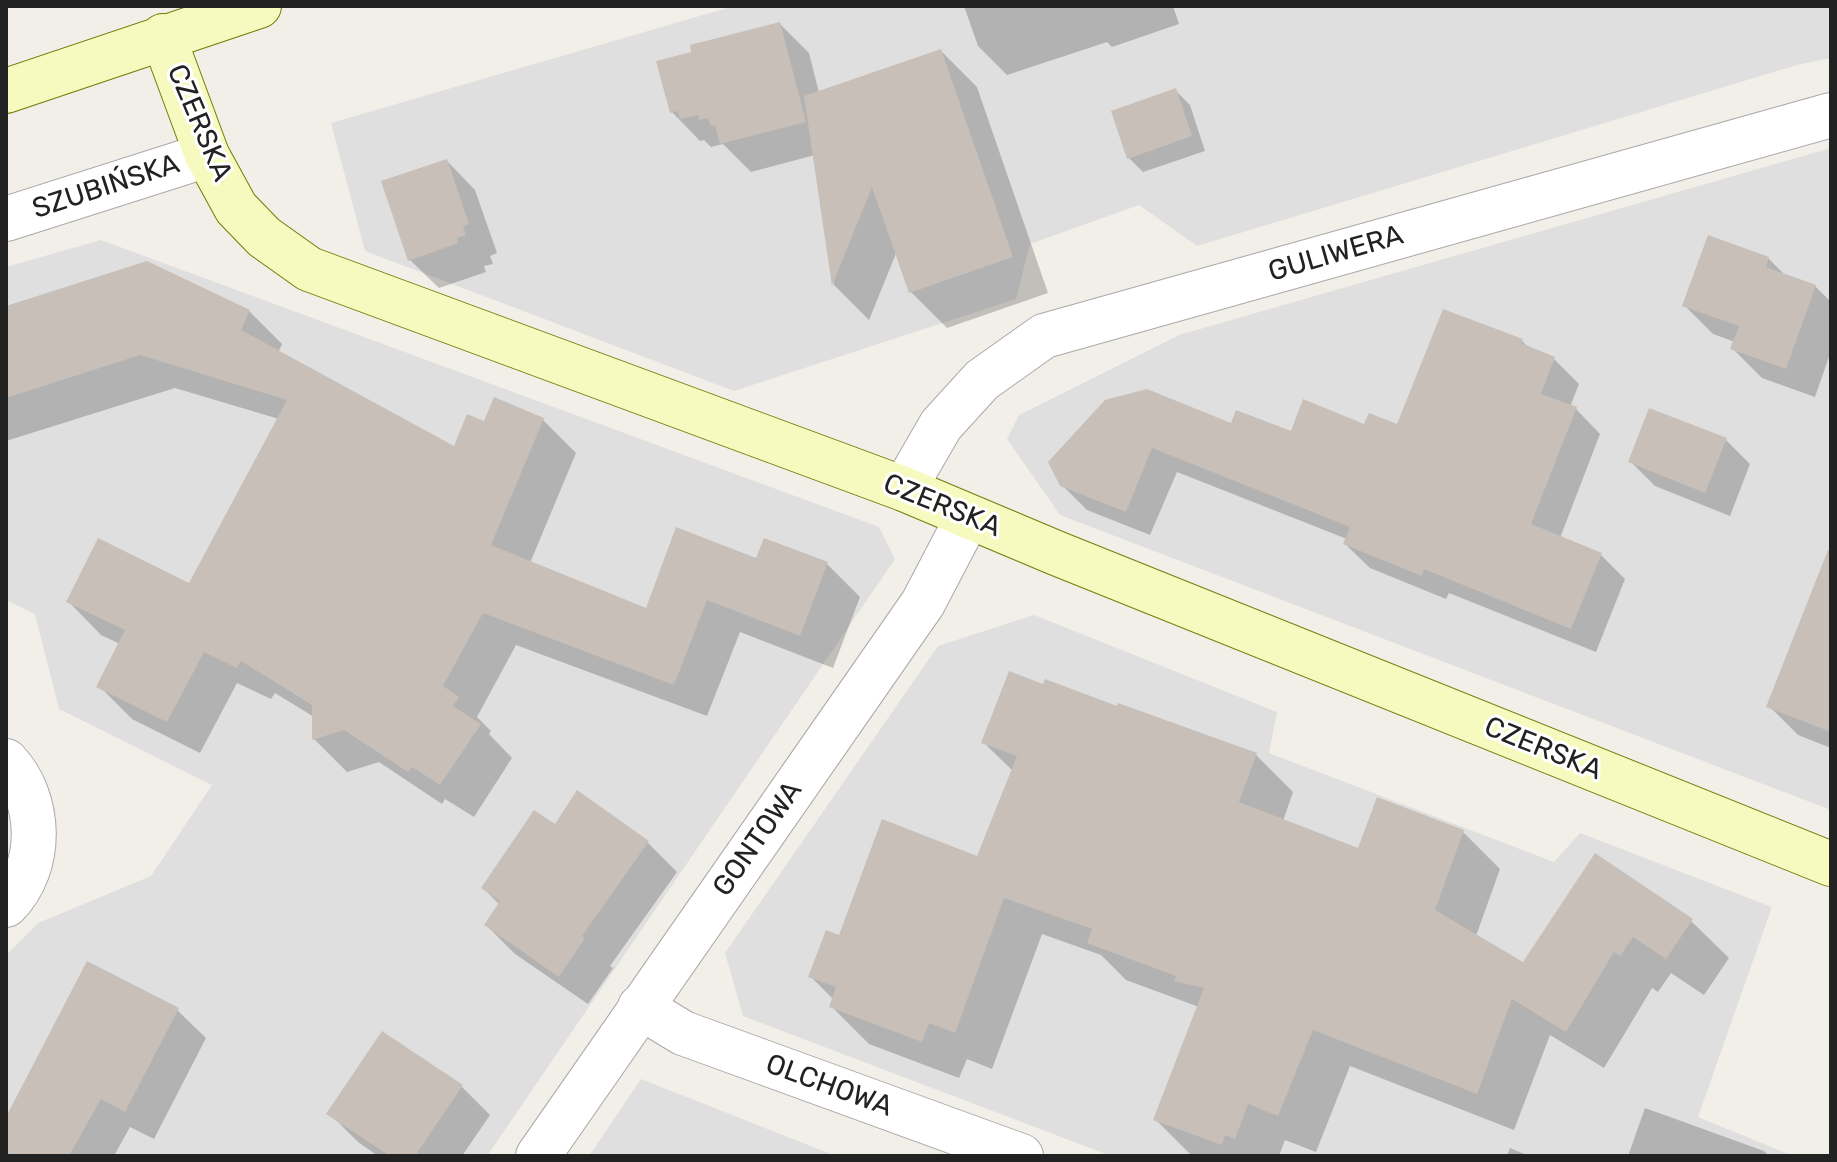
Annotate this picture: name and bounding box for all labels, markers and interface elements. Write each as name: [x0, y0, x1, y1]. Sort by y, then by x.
street label: CZERSKA: [159, 59, 239, 187]
street label: SZUBIŃSKA: [28, 147, 184, 227]
street label: GULIWERA: [1265, 219, 1407, 289]
street label: CZERSKA: [878, 467, 1006, 545]
street label: CZERSKA: [1479, 710, 1607, 788]
street label: GONTOWA: [706, 775, 810, 903]
street label: OLCHOWA: [761, 1048, 897, 1124]

